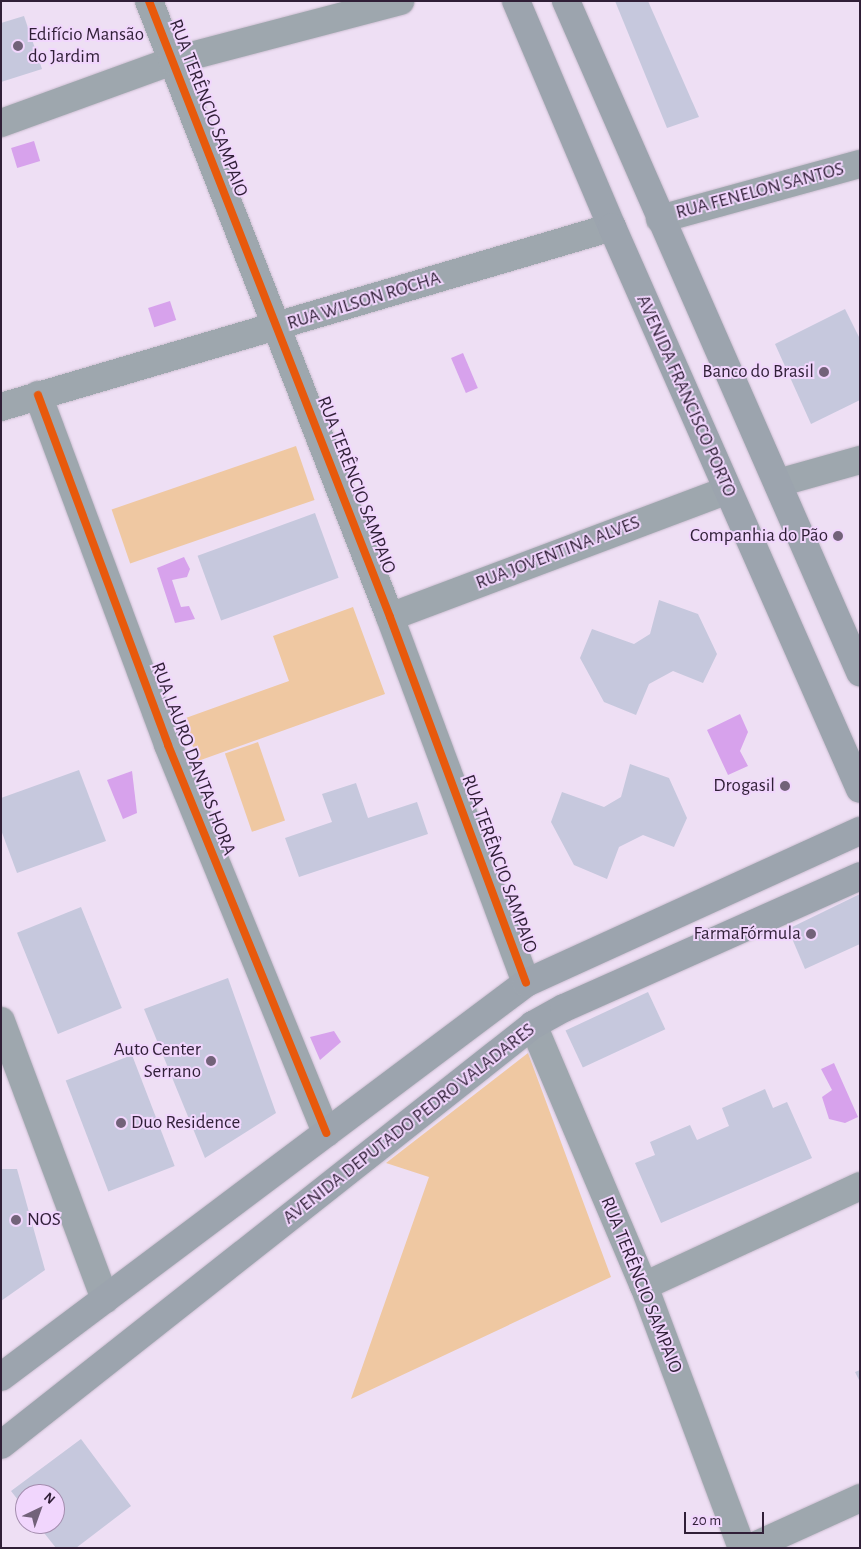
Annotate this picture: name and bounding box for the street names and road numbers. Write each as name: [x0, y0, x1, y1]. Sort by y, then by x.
street label: RUA TERÊNCIO SAMPAIO: [164, 16, 252, 200]
street label: RUA FENELON SANTOS: [673, 158, 847, 224]
street label: RUA WILSON ROCHA: [285, 267, 443, 335]
street label: AVENIDA FRANCISCO PORTO: [631, 292, 741, 500]
street label: RUA TERÊNCIO SAMPAIO: [312, 393, 400, 577]
street label: RUA JOVENTINA ALVES: [473, 511, 643, 595]
street label: RUA LAURO DANTAS HORA: [146, 659, 240, 859]
street label: RUA TERÊNCIO SAMPAIO: [456, 772, 542, 956]
street label: AVENIDA DEPUTADO PEDRO VALADARES: [279, 1019, 539, 1229]
street label: RUA TERÊNCIO SAMPAIO: [595, 1193, 687, 1377]

